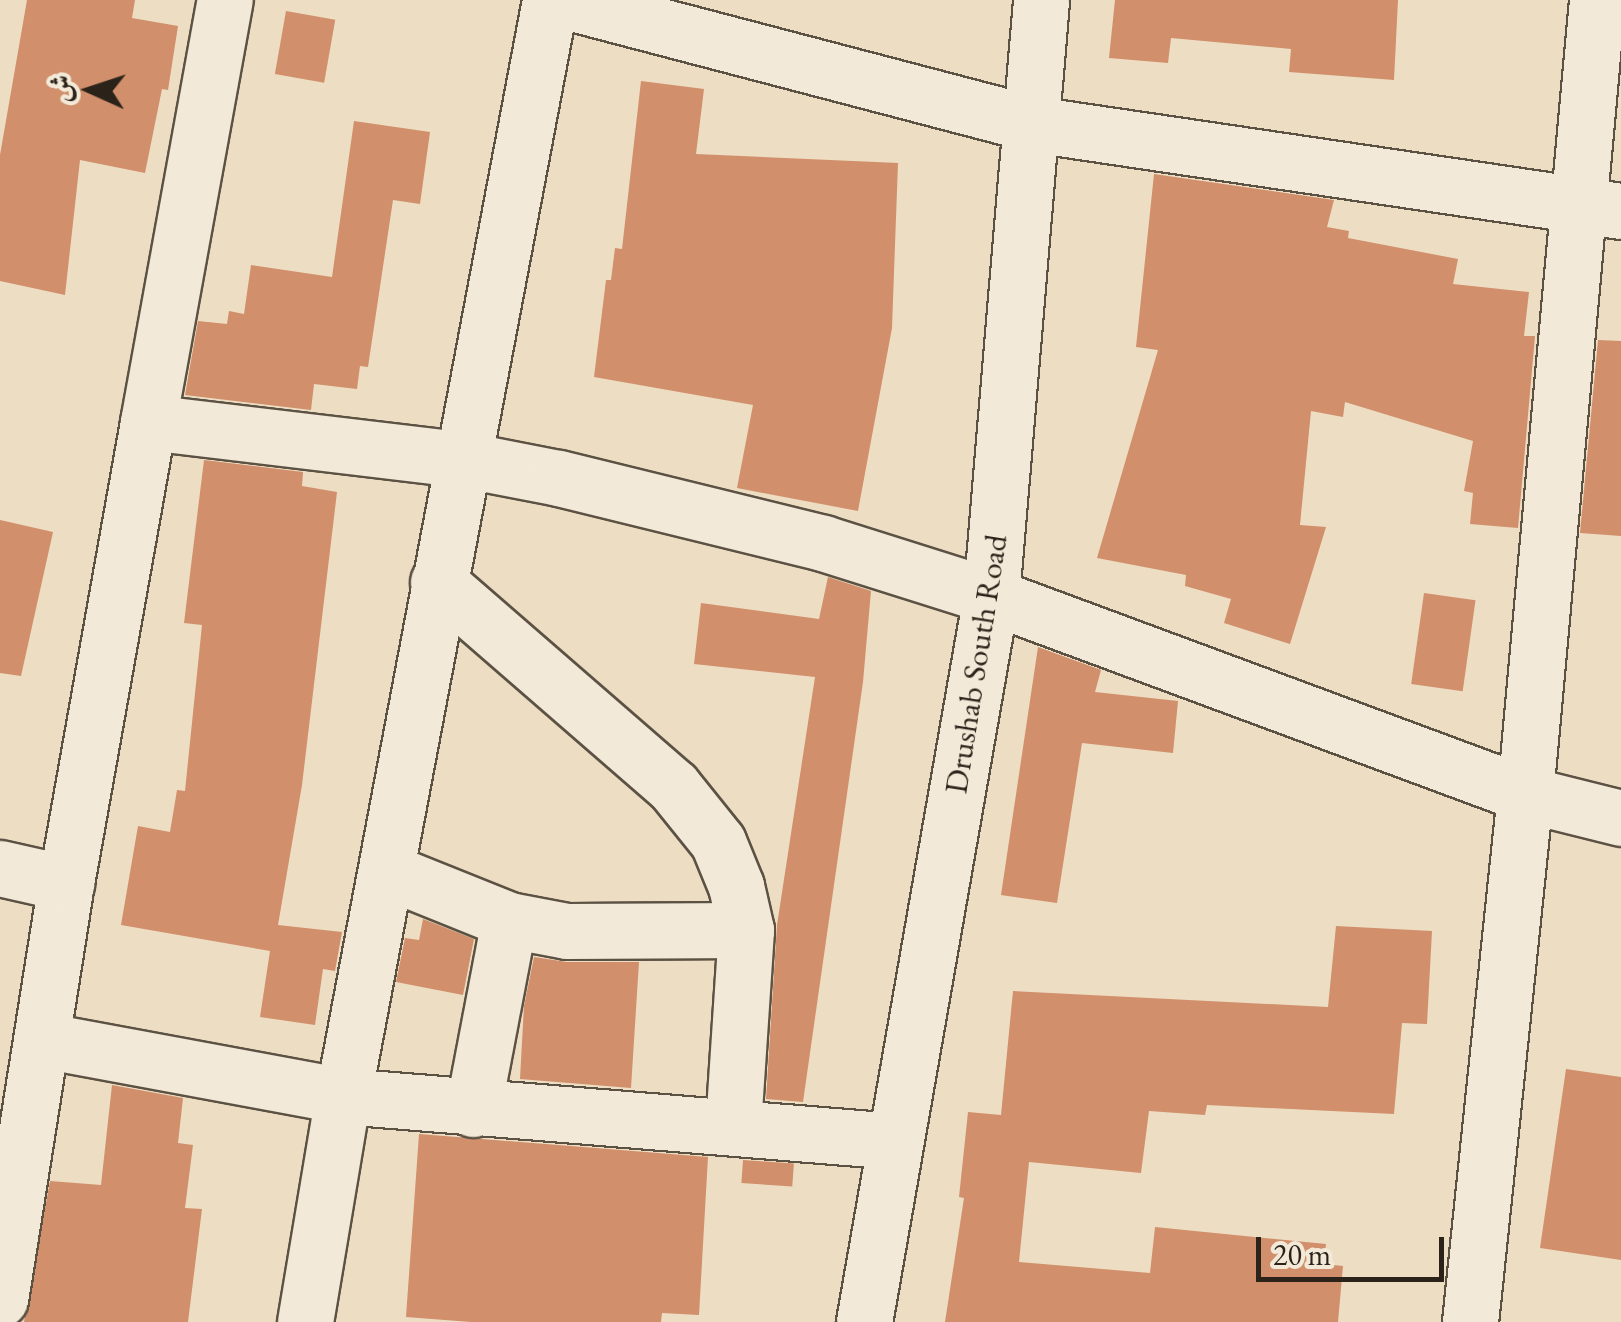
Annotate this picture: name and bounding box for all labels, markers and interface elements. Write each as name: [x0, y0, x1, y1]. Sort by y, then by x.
north arrow: [40, 40, 140, 140]
text: ش: [41, 74, 79, 103]
street label: Drushab South Road: [937, 532, 1015, 796]
scale bar: [1261, 1217, 1448, 1279]
text: 20 m: [1273, 1235, 1331, 1274]

